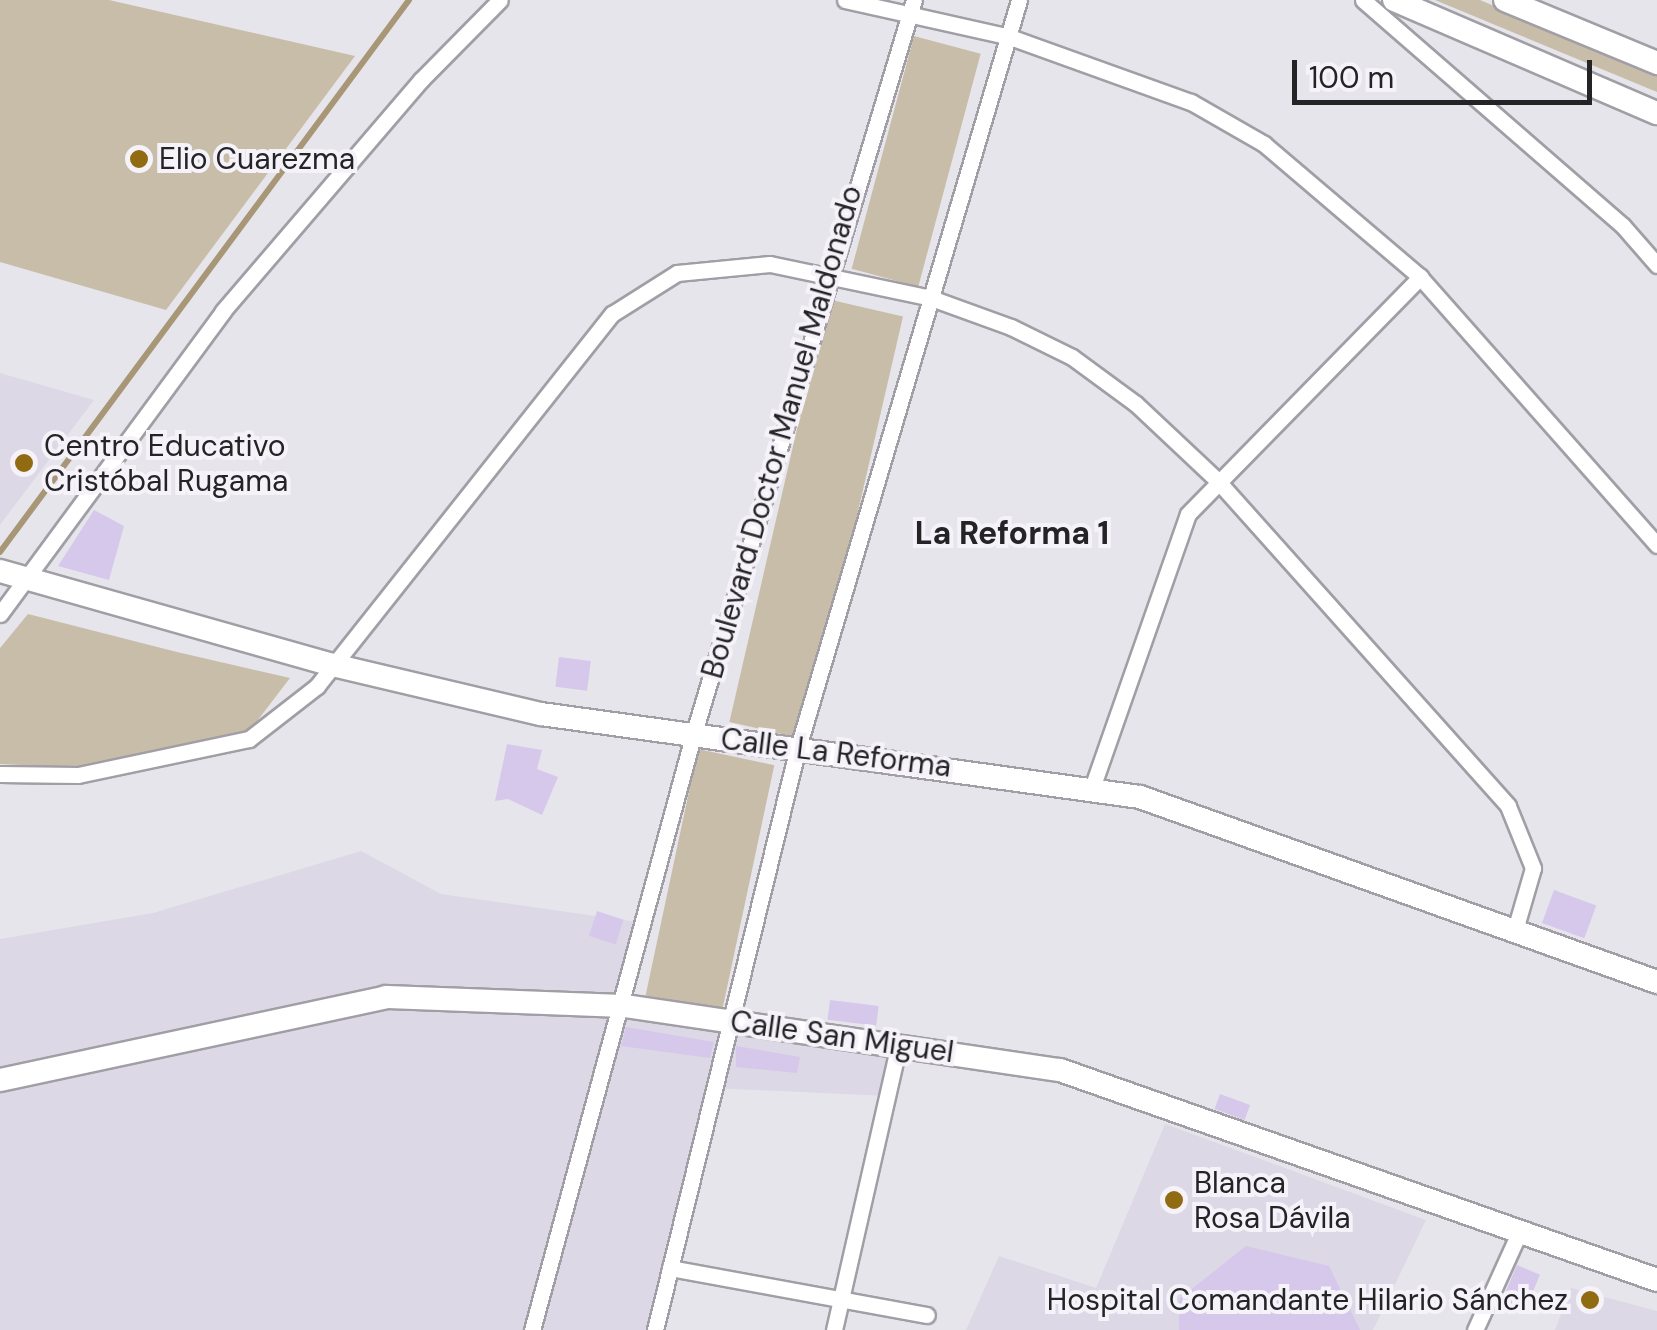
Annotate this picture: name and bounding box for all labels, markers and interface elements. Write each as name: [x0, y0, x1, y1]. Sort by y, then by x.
scale bar: [1297, 40, 1597, 102]
text: 100 m: [1309, 58, 1394, 97]
place label: Elio Cuarezma: [159, 141, 355, 177]
marker: Elio Cuarezma: [128, 148, 150, 170]
street label: Boulevard Doctor Manuel Maldonado: [694, 181, 870, 683]
place label: Centro Educativo Cristóbal Rugama: [44, 428, 288, 498]
marker: Centro Educativo Cristóbal Rugama: [13, 452, 35, 474]
district label: La Reforma 1: [915, 514, 1109, 552]
street label: Calle La Reforma: [719, 721, 953, 785]
street label: Calle San Miguel: [728, 1004, 956, 1070]
place label: Blanca Rosa Dávila: [1194, 1165, 1350, 1236]
marker: Blanca Rosa Dávila: [1163, 1189, 1185, 1211]
place label: Hospital Comandante Hilario Sánchez: [1047, 1282, 1568, 1318]
marker: Hospital Comandante Hilario Sánchez: [1577, 1287, 1603, 1313]

